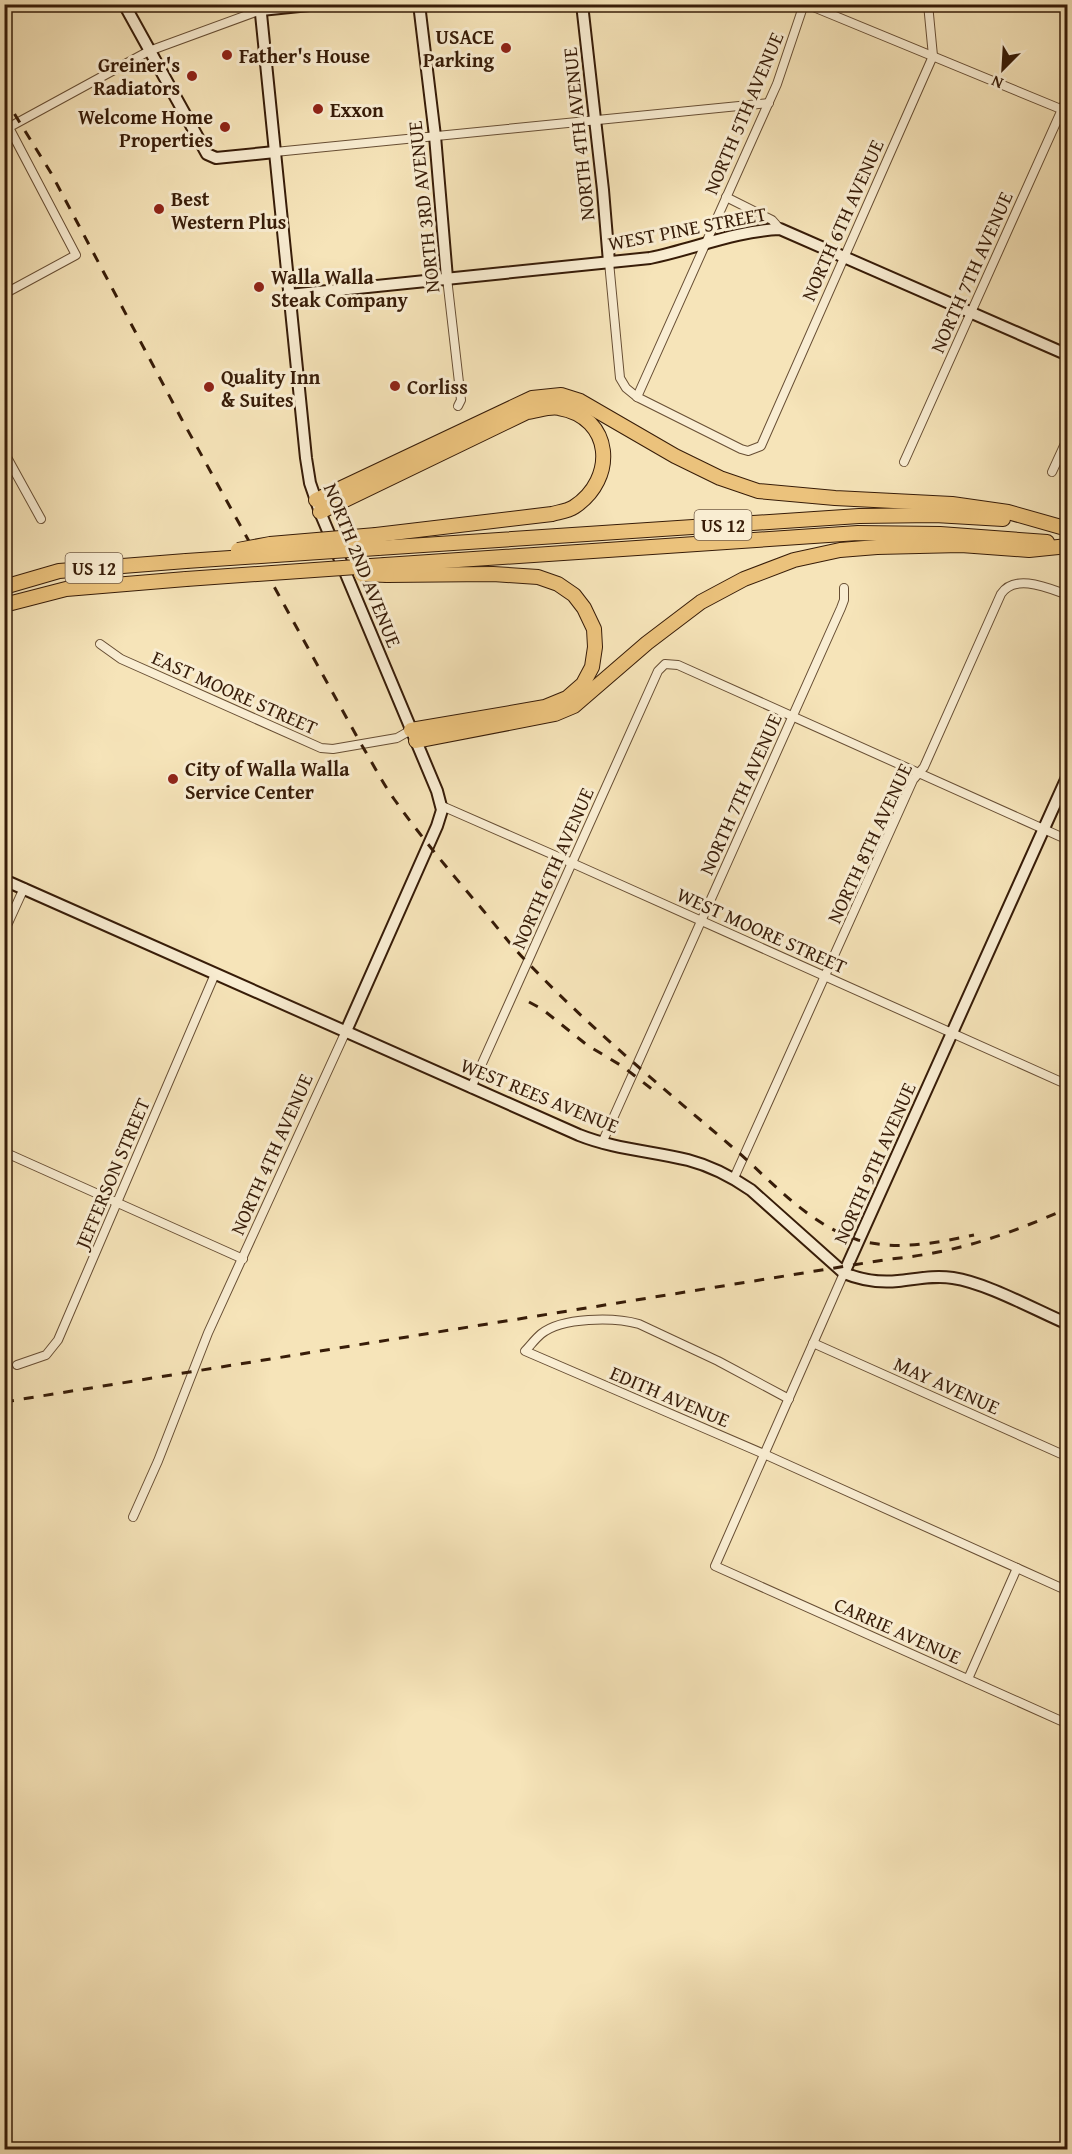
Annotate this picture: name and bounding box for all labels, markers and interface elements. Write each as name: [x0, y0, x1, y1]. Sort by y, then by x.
place label: USACE Parking: [423, 22, 494, 74]
street label: NORTH 5TH AVENUE: [696, 27, 790, 199]
north arrow: [973, 39, 1033, 99]
place label: Father's House: [239, 41, 370, 70]
marker: USACE Parking: [499, 41, 513, 55]
street label: NORTH 4TH AVENUE: [554, 46, 602, 222]
marker: Father's House: [220, 48, 234, 62]
place label: Greiner's Radiators: [93, 50, 180, 102]
marker: Greiner's Radiators: [185, 69, 199, 83]
text: N: [987, 69, 1007, 96]
place label: Exxon: [330, 95, 384, 124]
place label: Welcome Home Properties: [78, 102, 213, 154]
marker: Exxon: [311, 102, 325, 116]
street label: NORTH 3RD AVENUE: [400, 119, 446, 295]
marker: Welcome Home Properties: [218, 120, 232, 134]
street label: NORTH 6TH AVENUE: [793, 135, 891, 305]
place label: Best Western Plus: [171, 184, 286, 236]
street label: NORTH 7TH AVENUE: [922, 187, 1020, 357]
street label: WEST PINE STREET: [605, 198, 769, 258]
marker: Best Western Plus: [152, 202, 166, 216]
place label: Walla Walla Steak Company: [271, 262, 408, 314]
marker: Walla Walla Steak Company: [252, 280, 266, 294]
place label: Quality Inn & Suites: [221, 362, 321, 414]
place label: Corliss: [407, 372, 468, 401]
marker: Corliss: [388, 379, 402, 393]
marker: Quality Inn & Suites: [202, 380, 216, 394]
street label: NORTH 2ND AVENUE: [317, 479, 409, 651]
road number: US 12: [694, 510, 752, 540]
road number: US 12: [66, 553, 122, 583]
street label: EAST MOORE STREET: [148, 642, 322, 742]
street label: NORTH 7TH AVENUE: [691, 709, 789, 879]
place label: City of Walla Walla Service Center: [185, 754, 350, 806]
street label: NORTH 8TH AVENUE: [819, 758, 919, 928]
marker: City of Walla Walla Service Center: [166, 772, 180, 786]
street label: NORTH 6TH AVENUE: [503, 783, 601, 953]
street label: WEST MOORE STREET: [672, 880, 852, 980]
street label: WEST REES AVENUE: [456, 1050, 624, 1140]
street label: NORTH 4TH AVENUE: [222, 1069, 320, 1239]
street label: NORTH 9TH AVENUE: [825, 1078, 923, 1248]
street label: JEFFERSON STREET: [66, 1093, 157, 1255]
street label: MAY AVENUE: [889, 1349, 1005, 1421]
street label: EDITH AVENUE: [606, 1358, 734, 1434]
street label: CARRIE AVENUE: [830, 1589, 966, 1671]

